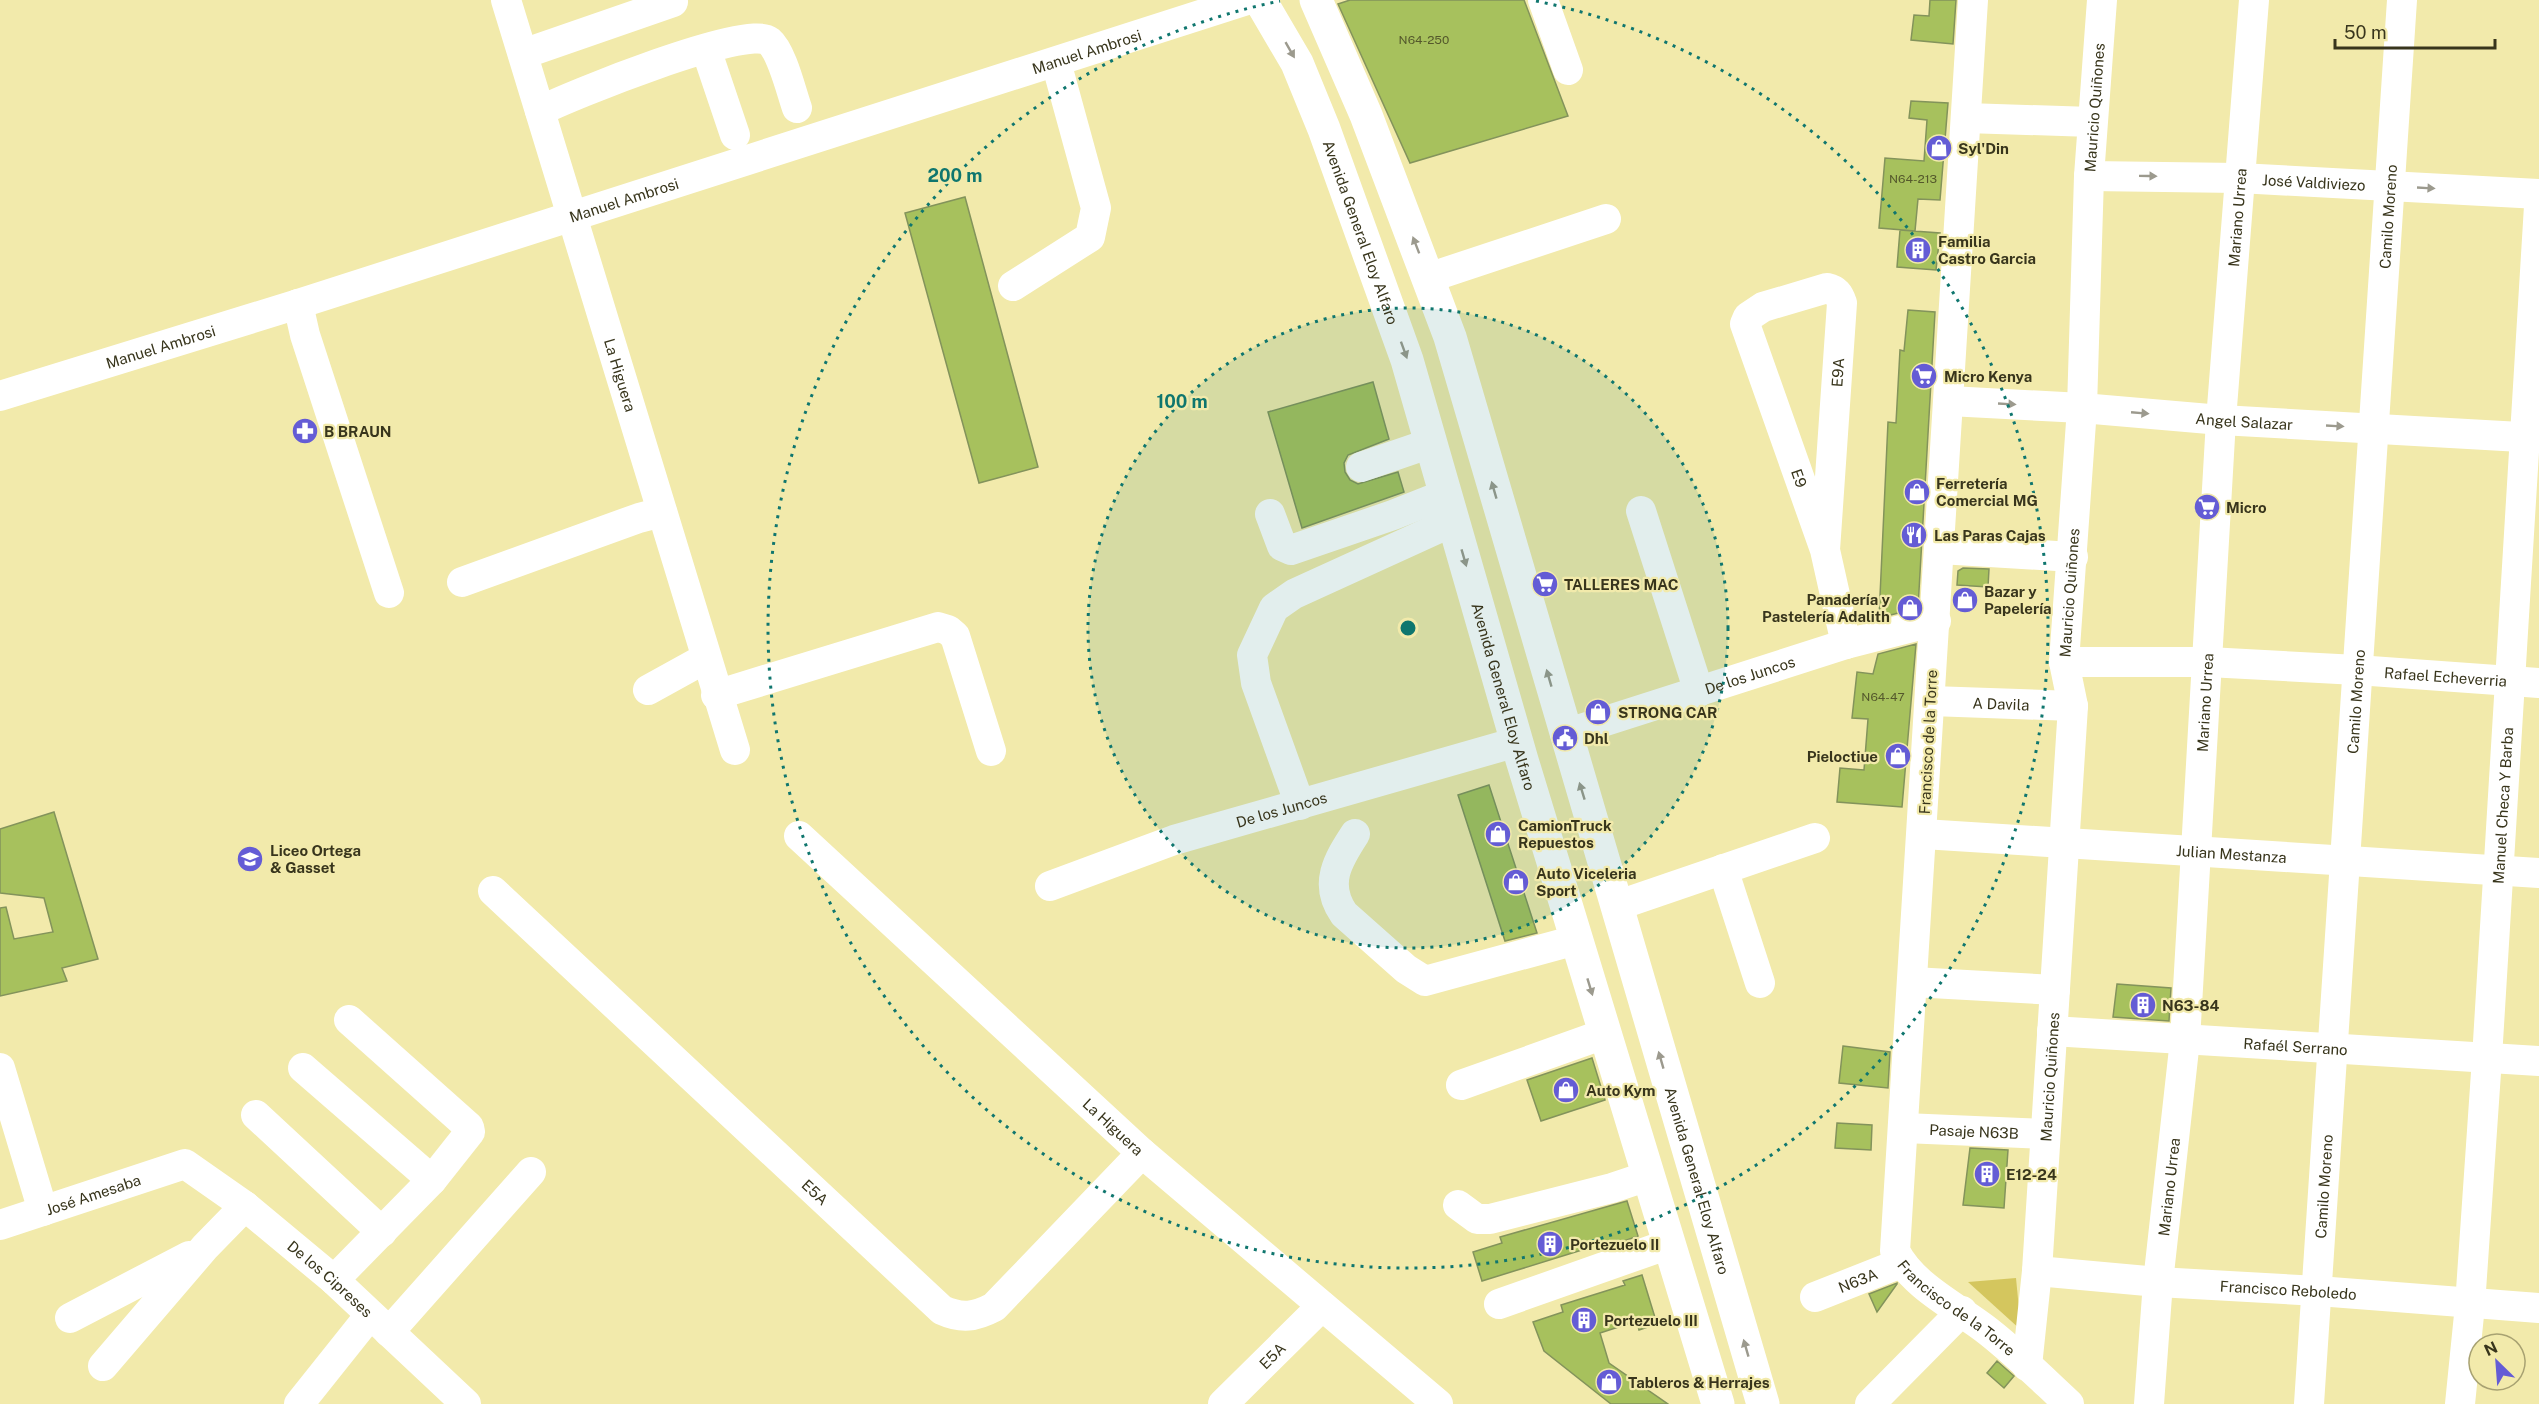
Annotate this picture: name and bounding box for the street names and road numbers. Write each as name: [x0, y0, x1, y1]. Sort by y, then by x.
street label: Manuel Ambrosi: [1030, 26, 1143, 77]
street label: Mauricio Quiñones: [2081, 42, 2107, 173]
street label: Avenida General Eloy Alfaro: [1320, 138, 1402, 327]
street label: Camilo Moreno: [2376, 164, 2400, 269]
street label: Mariano Urrea: [2225, 168, 2249, 267]
street label: José Valdiviezo: [2262, 171, 2366, 193]
street label: Manuel Ambrosi: [567, 174, 681, 225]
street label: Manuel Ambrosi: [104, 322, 217, 371]
street label: La Higuera: [601, 336, 640, 414]
street label: E9A: [1828, 357, 1847, 388]
street label: Angel Salazar: [2195, 409, 2294, 433]
street label: E9: [1788, 466, 1811, 490]
street label: Mauricio Quiñones: [2056, 528, 2082, 658]
street label: Avenida General Eloy Alfaro: [1469, 601, 1539, 792]
street label: Camilo Moreno: [2344, 649, 2367, 754]
street label: De los Juncos: [1703, 652, 1797, 697]
street label: Mariano Urrea: [2193, 653, 2216, 752]
street label: Rafael Echeverria: [2384, 663, 2508, 689]
street label: Francisco de la Torre: [1916, 669, 1940, 815]
street label: A Davila: [1972, 694, 2030, 713]
street label: Manuel Checa Y Barba: [2489, 727, 2516, 884]
street label: De los Juncos: [1234, 788, 1329, 830]
street label: Julian Mestanza: [2176, 842, 2287, 866]
street label: Mauricio Quiñones: [2037, 1012, 2062, 1142]
street label: Rafaél Serrano: [2243, 1034, 2348, 1058]
street label: Avenida General Eloy Alfaro: [1662, 1085, 1733, 1276]
street label: La Higuera: [1080, 1095, 1147, 1158]
street label: Pasaje N63B: [1929, 1121, 2019, 1141]
street label: Camilo Moreno: [2311, 1134, 2335, 1239]
street label: Mariano Urrea: [2155, 1137, 2183, 1237]
street label: José Amesaba: [43, 1171, 143, 1218]
street label: E5A: [799, 1176, 832, 1208]
street label: De los Cipreses: [284, 1237, 376, 1320]
street label: Francisco de la Torre: [1894, 1256, 2019, 1359]
street label: N63A: [1836, 1265, 1880, 1295]
street label: Francisco Reboledo: [2219, 1277, 2357, 1302]
street label: E5A: [1256, 1339, 1289, 1372]

